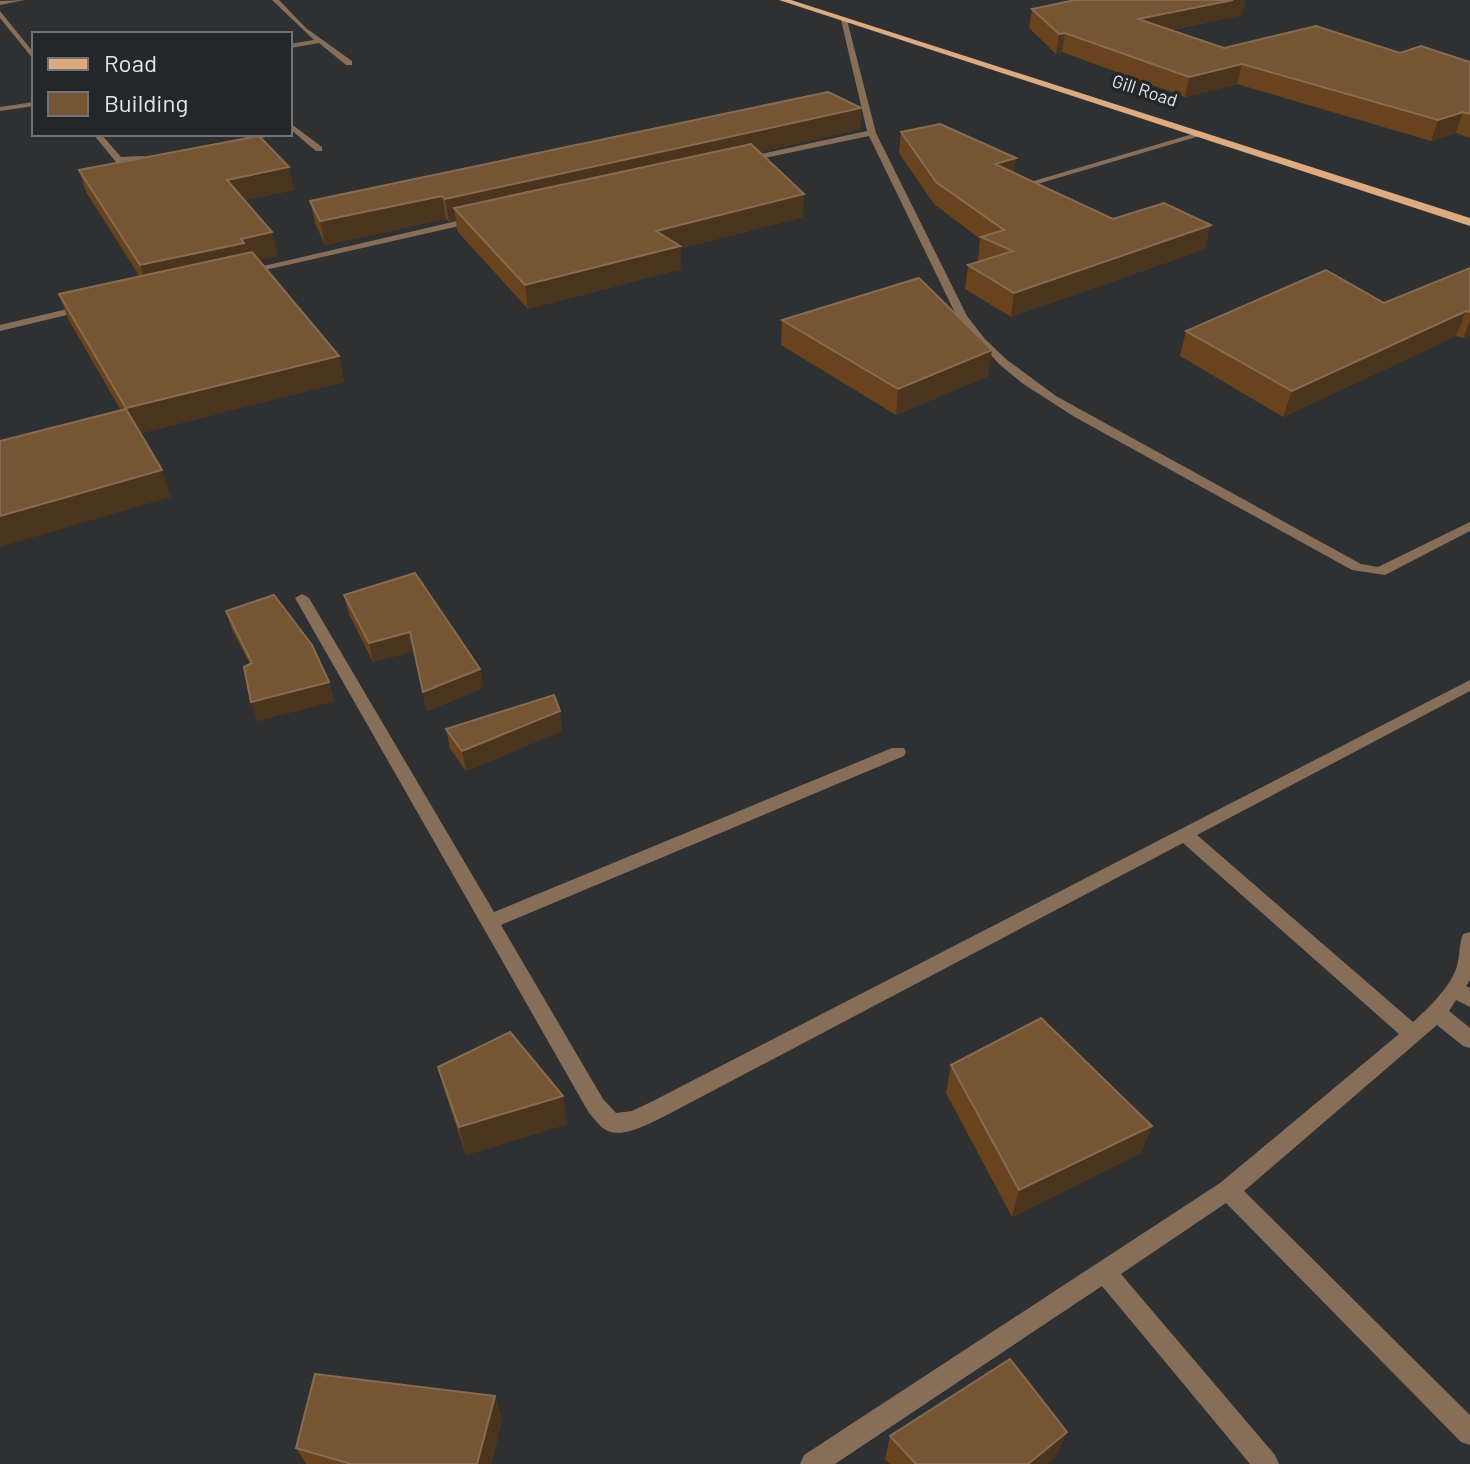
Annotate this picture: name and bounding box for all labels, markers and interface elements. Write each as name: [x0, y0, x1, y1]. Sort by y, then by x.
legend: [32, 32, 292, 136]
text: Road: [104, 48, 157, 77]
street label: Gill Road: [1110, 69, 1180, 111]
text: Building: [104, 88, 188, 117]

